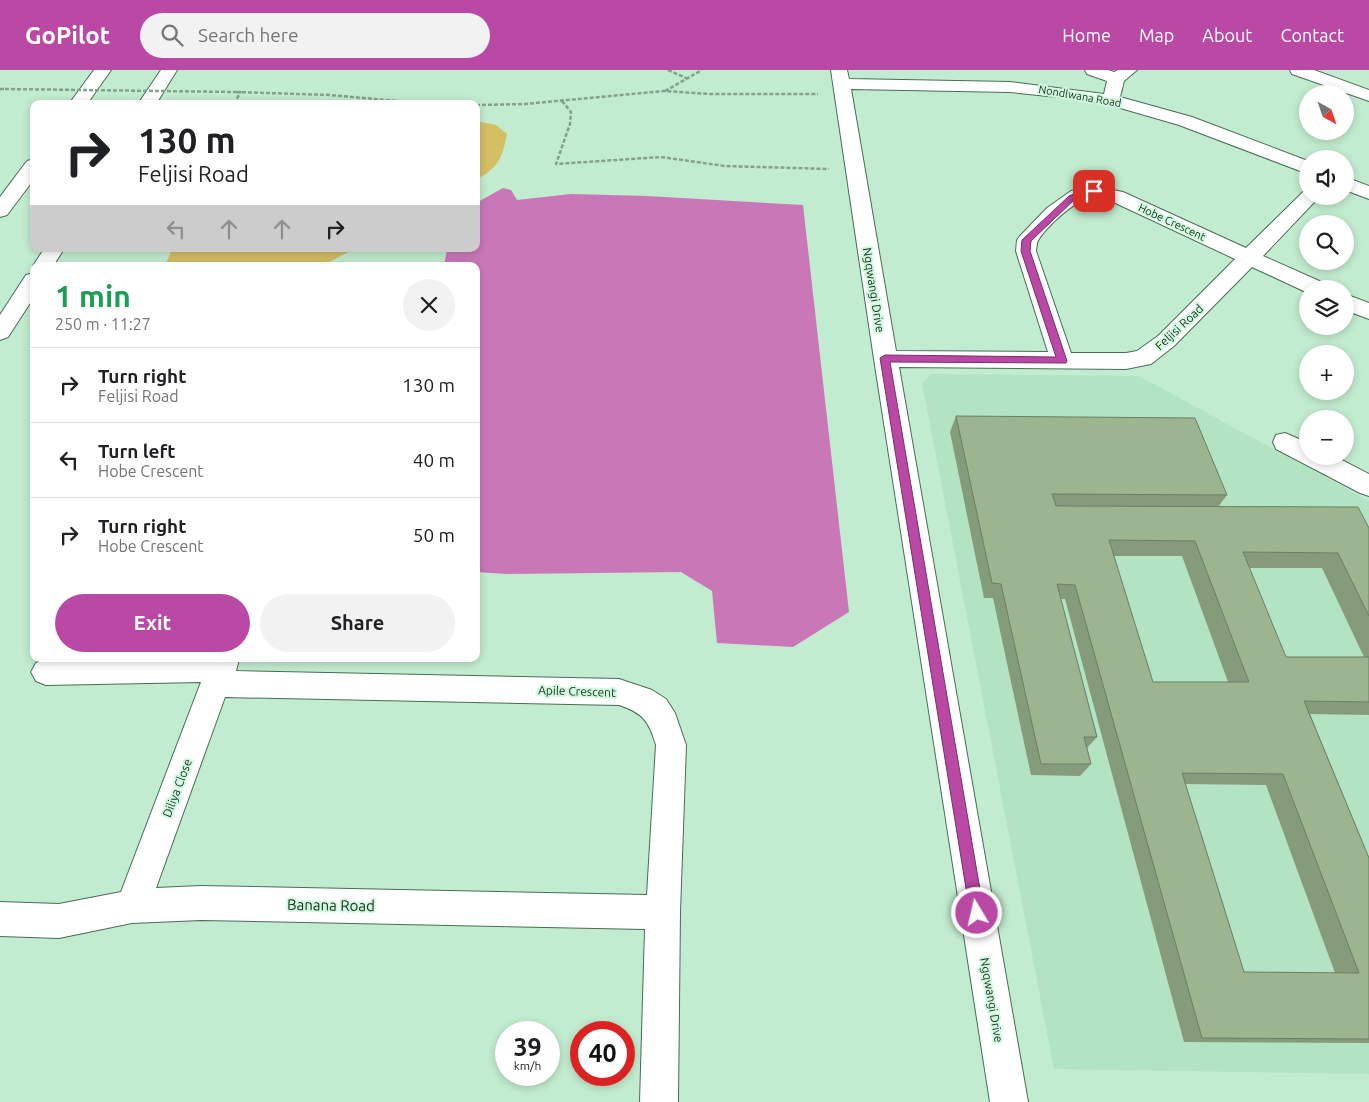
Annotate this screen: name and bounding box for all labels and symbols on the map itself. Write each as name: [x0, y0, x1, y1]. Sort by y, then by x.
street label: Nondlwana Road: [1038, 83, 1122, 109]
north arrow: [1299, 85, 1354, 140]
pin: [1073, 170, 1115, 212]
street label: Hobe Crescent: [1137, 201, 1208, 243]
street label: Ngqwangi Drive: [861, 247, 887, 333]
street label: Feljisi Road: [1152, 302, 1206, 352]
street label: Apile Crescent: [538, 683, 616, 699]
street label: Diliya Close: [160, 757, 194, 819]
position arrow: [950, 886, 1002, 938]
street label: Banana Road: [287, 896, 375, 914]
street label: Ngqwangi Drive: [978, 957, 1006, 1043]
speed limit sign: 40: [570, 1021, 635, 1086]

